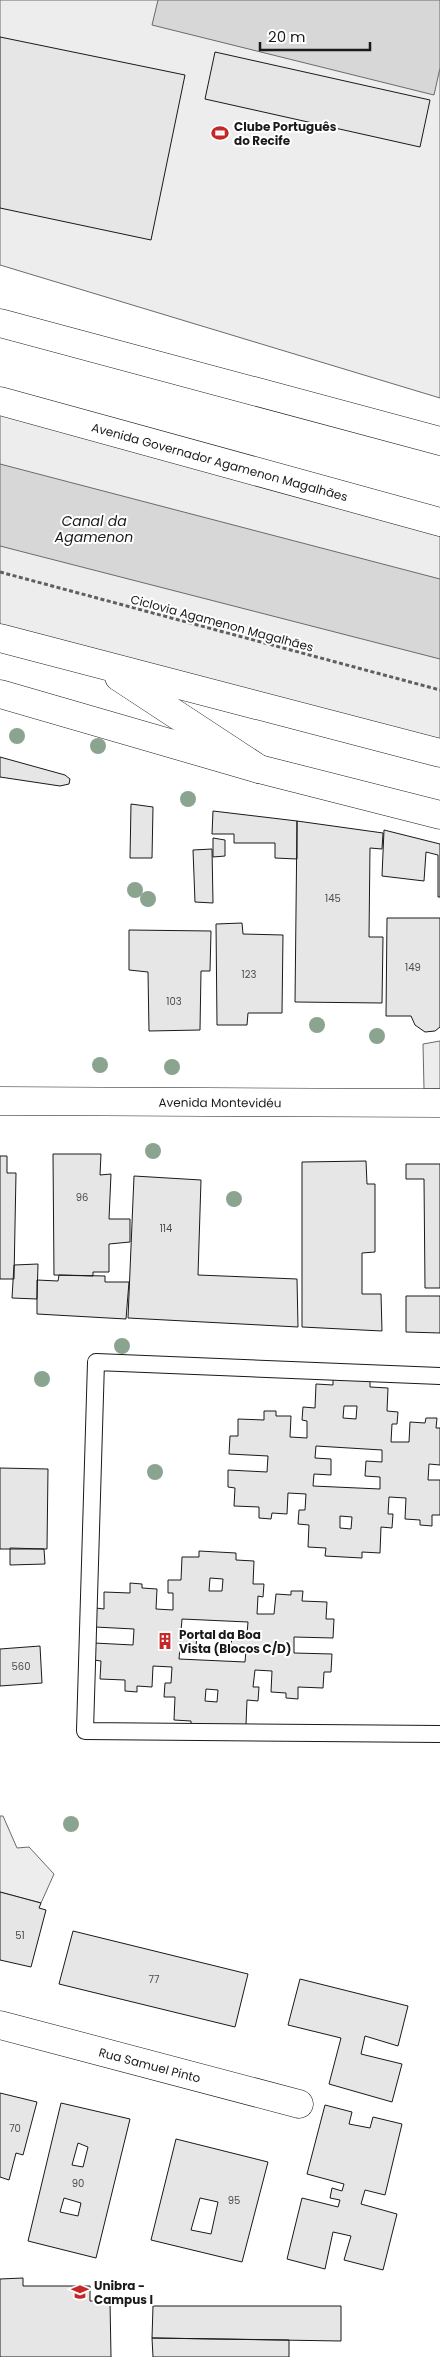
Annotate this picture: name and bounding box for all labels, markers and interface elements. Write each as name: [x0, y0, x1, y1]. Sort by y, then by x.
scale bar: [260, 20, 370, 52]
text: 20 m: [268, 26, 306, 47]
place label: Clube Português do Recife: [234, 118, 337, 149]
sports icon: Clube Português do Recife: [210, 123, 230, 143]
street label: Avenida Governador Agamenon Magalhães: [90, 418, 350, 505]
water label: Canal da Agamenon: [54, 511, 133, 547]
street label: Ciclovia Agamenon Magalhães: [129, 590, 315, 656]
house number: 145: [325, 891, 341, 906]
house number: 149: [405, 960, 421, 975]
house number: 123: [242, 967, 257, 982]
house number: 103: [166, 994, 182, 1009]
street label: Avenida Montevidéu: [159, 1093, 281, 1111]
house number: 96: [76, 1190, 88, 1205]
house number: 114: [160, 1221, 172, 1236]
place label: Portal da Boa Vista (Blocos C/D): [179, 1626, 292, 1657]
building icon: Portal da Boa Vista (Blocos C/D): [155, 1631, 175, 1651]
house number: 560: [12, 1659, 30, 1674]
house number: 51: [15, 1928, 25, 1943]
house number: 77: [149, 1972, 160, 1987]
street label: Rua Samuel Pinto: [97, 2043, 203, 2086]
house number: 70: [9, 2121, 21, 2136]
house number: 90: [72, 2176, 84, 2191]
house number: 95: [228, 2193, 240, 2208]
place label: Unibra - Campus I: [94, 2277, 153, 2308]
school or university icon: Unibra - Campus I: [70, 2282, 90, 2302]

